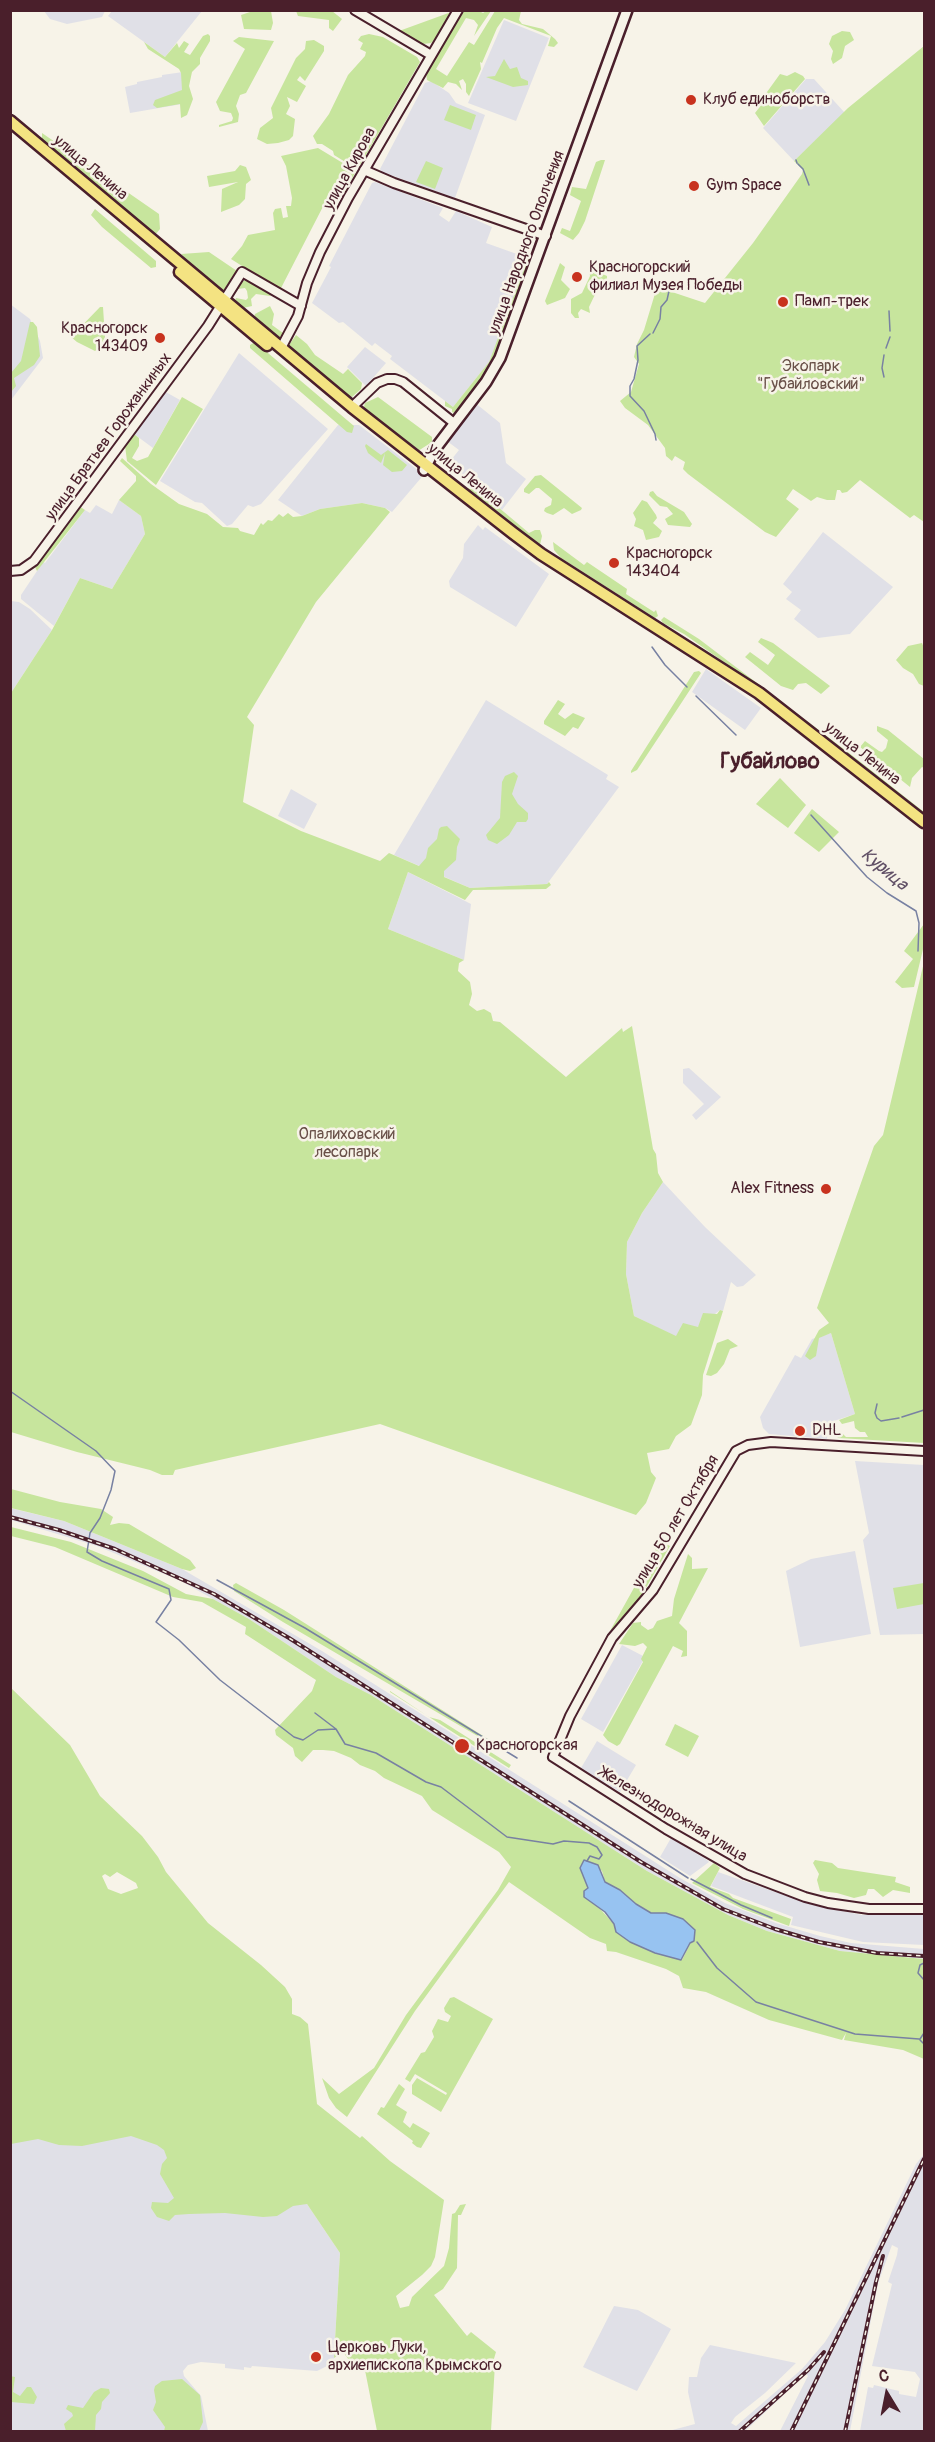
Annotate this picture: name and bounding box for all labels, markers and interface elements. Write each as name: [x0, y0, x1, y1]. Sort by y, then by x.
place label: Клуб единоборств: [703, 90, 830, 110]
marker: Клуб единоборств: [684, 93, 698, 107]
street label: улица Кирова: [320, 125, 380, 213]
street label: улица Ленина: [49, 131, 131, 205]
street label: улица Народного Ополчения: [485, 148, 569, 338]
place label: Gym Space: [706, 176, 781, 196]
marker: Gym Space: [687, 179, 701, 193]
place label: Красногорский филиал Музея Победы: [589, 258, 742, 296]
marker: Красногорский филиал Музея Победы: [570, 270, 584, 284]
place label: Памп-трек: [795, 292, 869, 312]
marker: Памп-трек: [776, 295, 790, 309]
place label: Красногорск 143409: [61, 319, 148, 357]
marker: Красногорск 143409: [153, 331, 167, 345]
street label: улица Братьев Горожанкиных: [42, 350, 176, 524]
park label: Экопарк "Губайловский": [757, 357, 865, 395]
street label: улица Ленина: [423, 440, 507, 512]
place label: Красногорск 143404: [626, 544, 713, 582]
marker: Красногорск 143404: [607, 556, 621, 570]
street label: улица Ленина: [820, 718, 904, 790]
district label: Губайлово: [720, 749, 820, 775]
water label: Курица: [856, 844, 912, 896]
park label: Опалиховский лесопарк: [299, 1125, 395, 1163]
place label: Alex Fitness: [730, 1179, 814, 1199]
marker: Alex Fitness: [819, 1182, 833, 1196]
place label: DHL: [812, 1421, 841, 1441]
marker: DHL: [793, 1424, 807, 1438]
street label: улица 50 лет Октября: [629, 1452, 723, 1592]
place label: Красногорская: [476, 1736, 578, 1756]
marker: Красногорская: [453, 1737, 471, 1755]
street label: Железнодорожная улица: [596, 1763, 750, 1867]
place label: Церковь Луки, архиепископа Крымского: [328, 2338, 502, 2376]
marker: Церковь Луки, архиепископа Крымского: [309, 2350, 323, 2364]
north arrow: [857, 2364, 917, 2424]
text: С: [877, 2366, 890, 2387]

